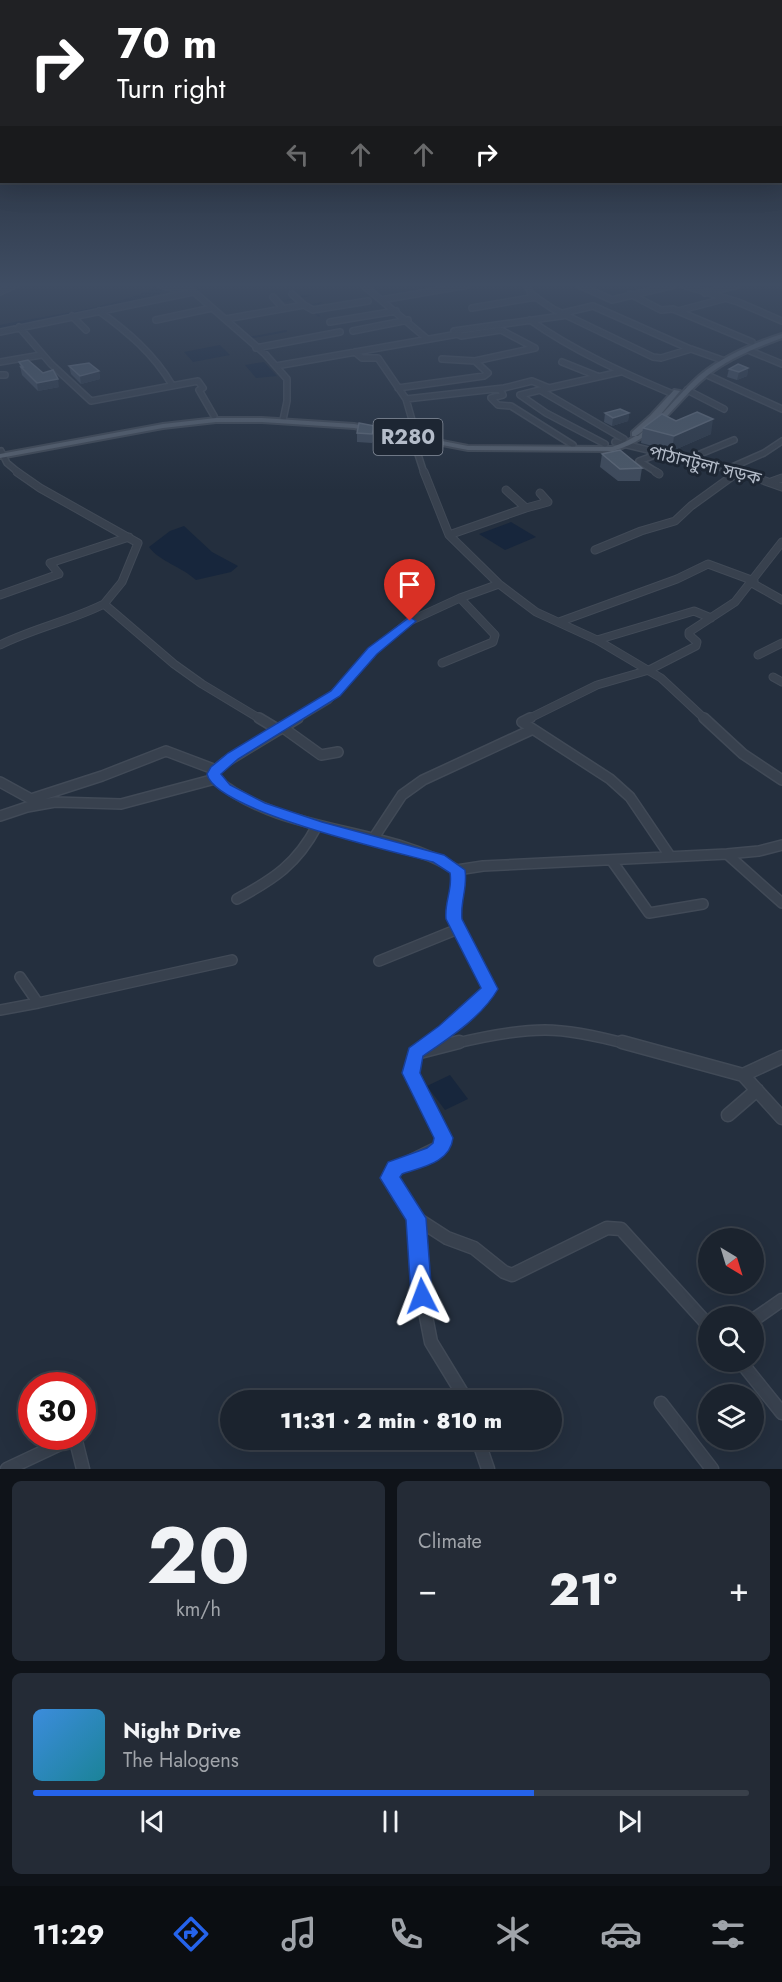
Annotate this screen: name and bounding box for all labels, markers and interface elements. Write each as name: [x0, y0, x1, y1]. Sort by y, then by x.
text: 70 m: [117, 13, 217, 74]
icon: right: [18, 24, 96, 102]
text: Turn right: [117, 69, 225, 108]
icon: left: [281, 138, 314, 171]
icon: ahead: [344, 138, 377, 171]
icon: ahead: [407, 138, 440, 171]
icon: right: [470, 138, 503, 171]
road number: R280: [374, 419, 442, 455]
street label: পাঠানটুলা সড়ক: [646, 439, 764, 492]
pin: [384, 559, 435, 621]
icon: arrive: [393, 568, 426, 601]
north arrow: [698, 1228, 764, 1294]
map controls: [698, 1228, 764, 1450]
position arrow: [390, 1264, 454, 1328]
button: search: [698, 1306, 764, 1372]
speed limit sign: 30: [18, 1372, 96, 1450]
button: layers: [698, 1384, 764, 1450]
text: 11:31 · 2 min · 810 m: [280, 1404, 502, 1436]
text: 20: [147, 1500, 250, 1612]
text: Climate: [418, 1527, 482, 1556]
text: 21°: [549, 1557, 617, 1622]
text: −: [418, 1566, 437, 1613]
text: +: [729, 1566, 749, 1613]
text: km/h: [176, 1595, 221, 1624]
text: Night Drive: [123, 1714, 241, 1746]
text: The Halogens: [123, 1746, 239, 1775]
icon: previous: [136, 1805, 169, 1838]
icon: pause: [374, 1805, 407, 1838]
icon: next: [613, 1805, 646, 1838]
icon: directions: [170, 1913, 212, 1955]
icon: music: [278, 1913, 320, 1955]
icon: phone: [385, 1913, 427, 1955]
icon: climate: [492, 1913, 534, 1955]
icon: car: [600, 1913, 642, 1955]
icon: filters: [707, 1913, 749, 1955]
text: 11:29: [33, 1915, 105, 1954]

